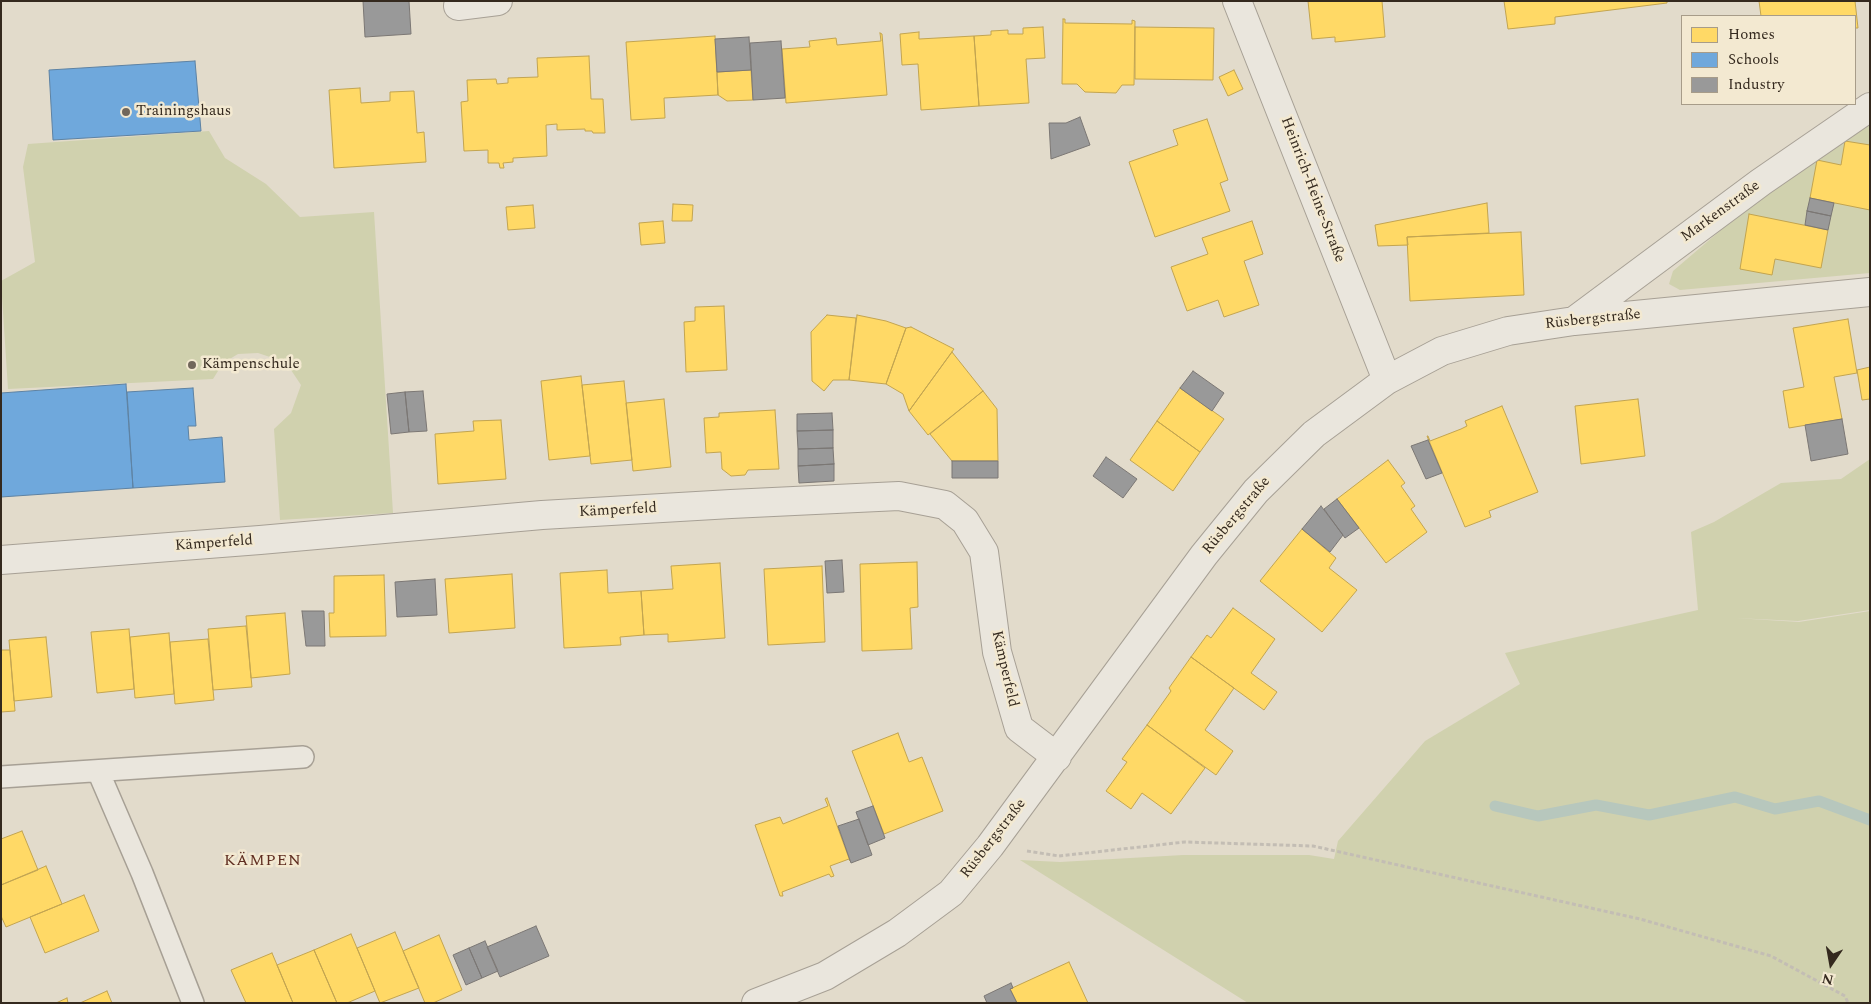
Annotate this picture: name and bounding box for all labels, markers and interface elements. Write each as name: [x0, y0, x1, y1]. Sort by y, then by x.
legend: [1681, 15, 1856, 105]
text: Homes: [1728, 23, 1775, 46]
text: Schools: [1728, 48, 1779, 71]
text: Industry: [1728, 73, 1784, 96]
place label: Trainingshaus: [136, 103, 231, 121]
marker: Trainingshaus: [120, 106, 132, 118]
street label: Heinrich-Heine-Straße: [1276, 115, 1348, 265]
street label: Markenstraße: [1678, 177, 1764, 247]
street label: Rüsbergstraße: [1544, 306, 1642, 334]
place label: Kämpenschule: [202, 356, 300, 374]
marker: Kämpenschule: [186, 359, 198, 371]
street label: Rüsbergstraße: [1199, 473, 1275, 559]
street label: Kämperfeld: [579, 500, 657, 522]
street label: Kämperfeld: [175, 532, 253, 556]
street label: Kämperfeld: [986, 629, 1022, 709]
street label: Rüsbergstraße: [957, 796, 1031, 882]
district label: KÄMPEN: [223, 852, 303, 872]
north arrow: [1806, 939, 1856, 989]
text: N: [1820, 968, 1836, 991]

